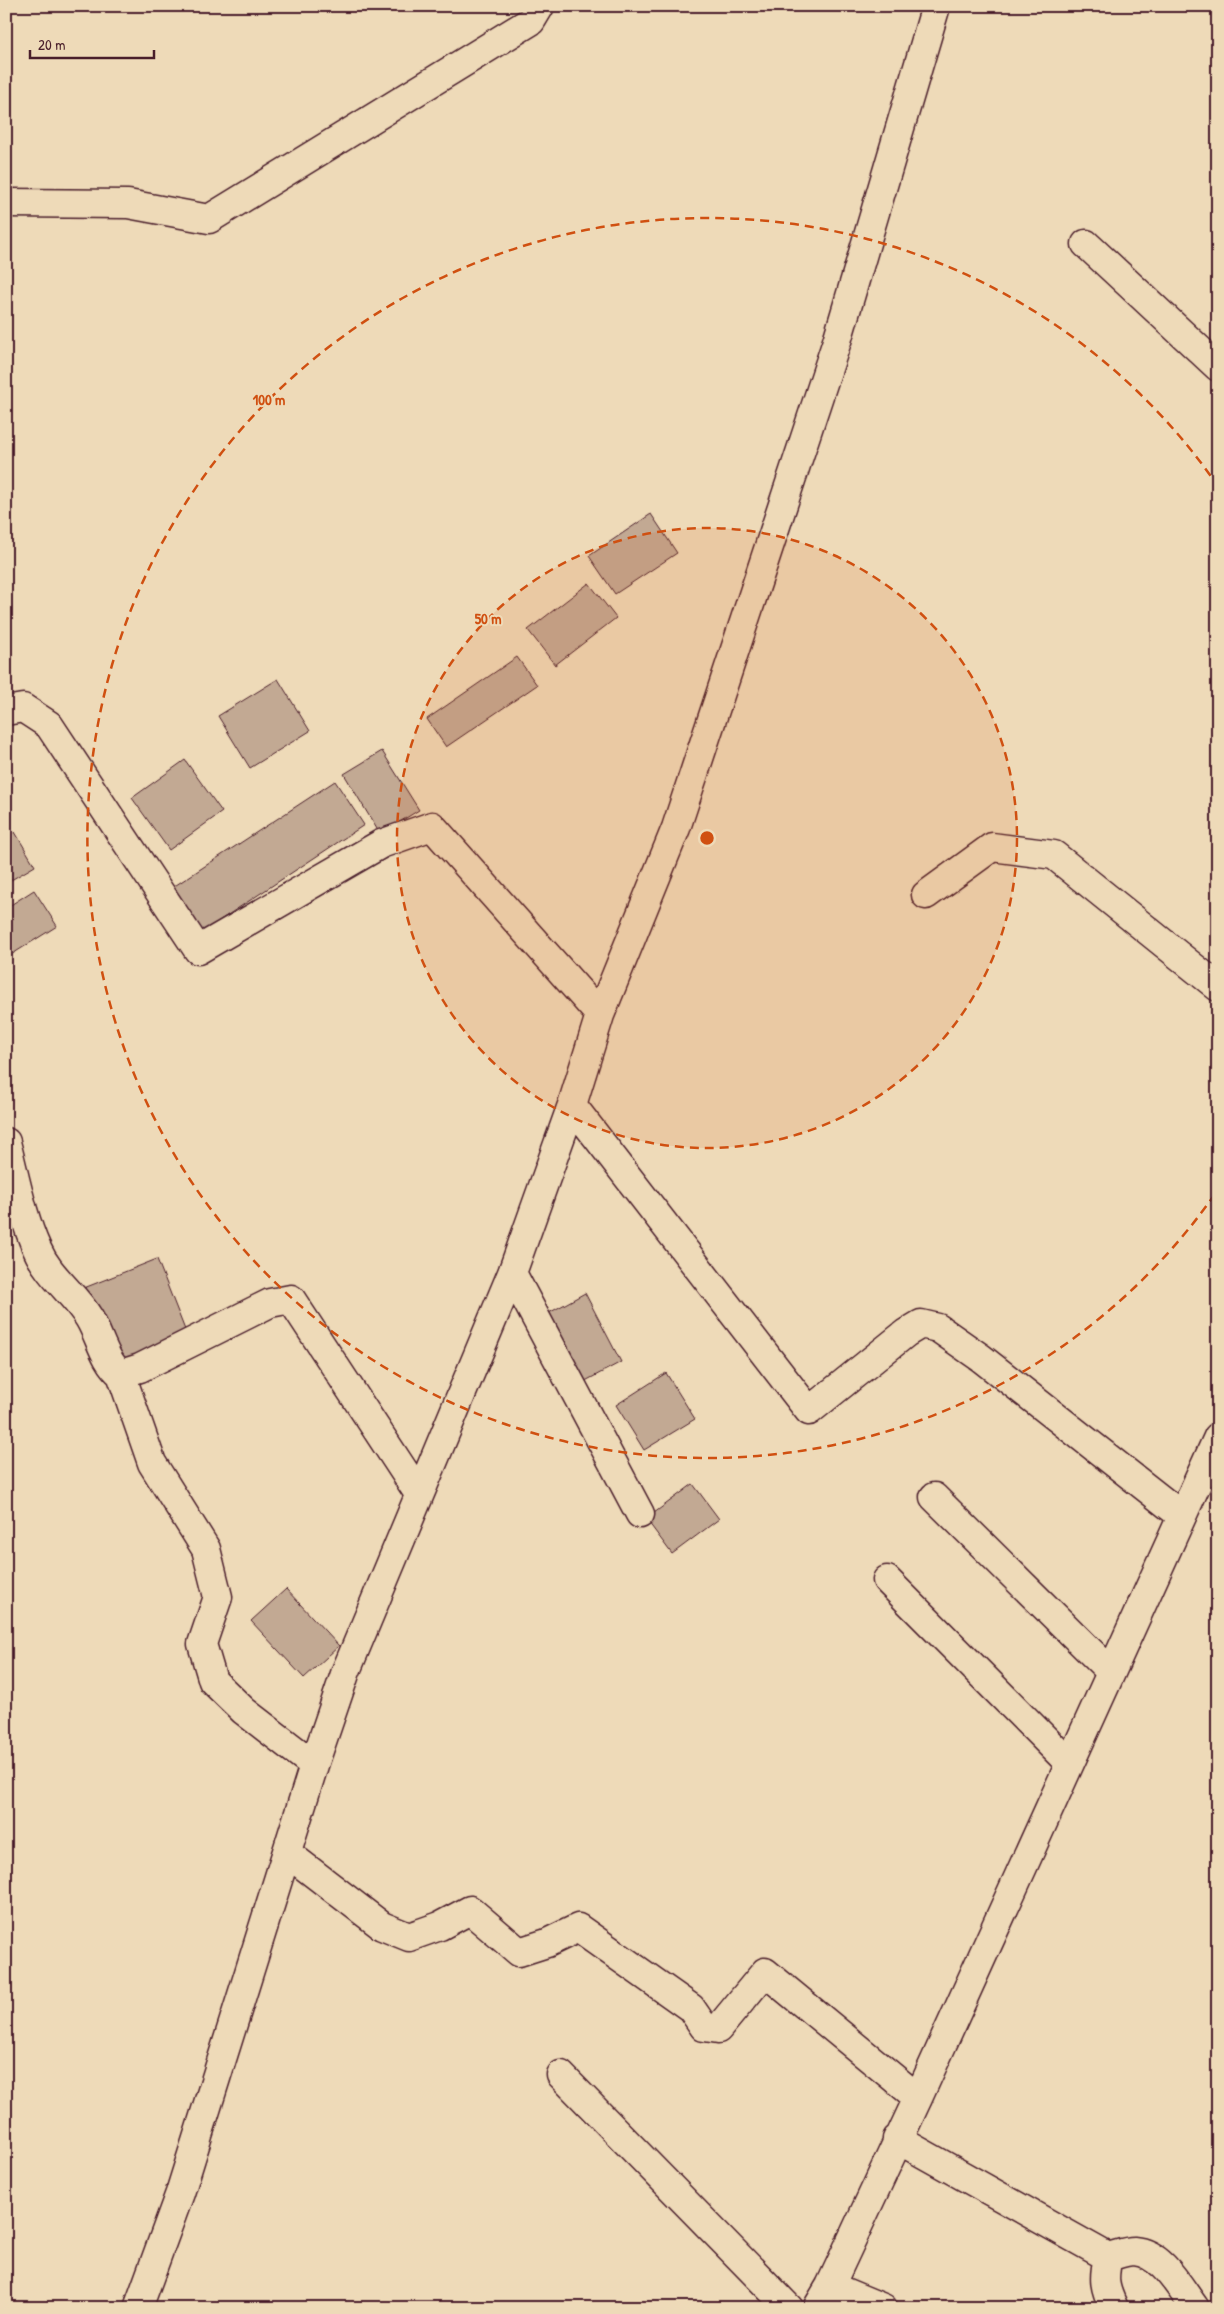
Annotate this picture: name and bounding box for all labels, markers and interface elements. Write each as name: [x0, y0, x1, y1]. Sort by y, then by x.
scale bar: [30, 28, 154, 60]
text: 20 m: [38, 34, 65, 55]
text: 100 m: [253, 389, 285, 410]
text: 50 m: [475, 608, 501, 629]
centre of rings: [698, 829, 716, 847]

